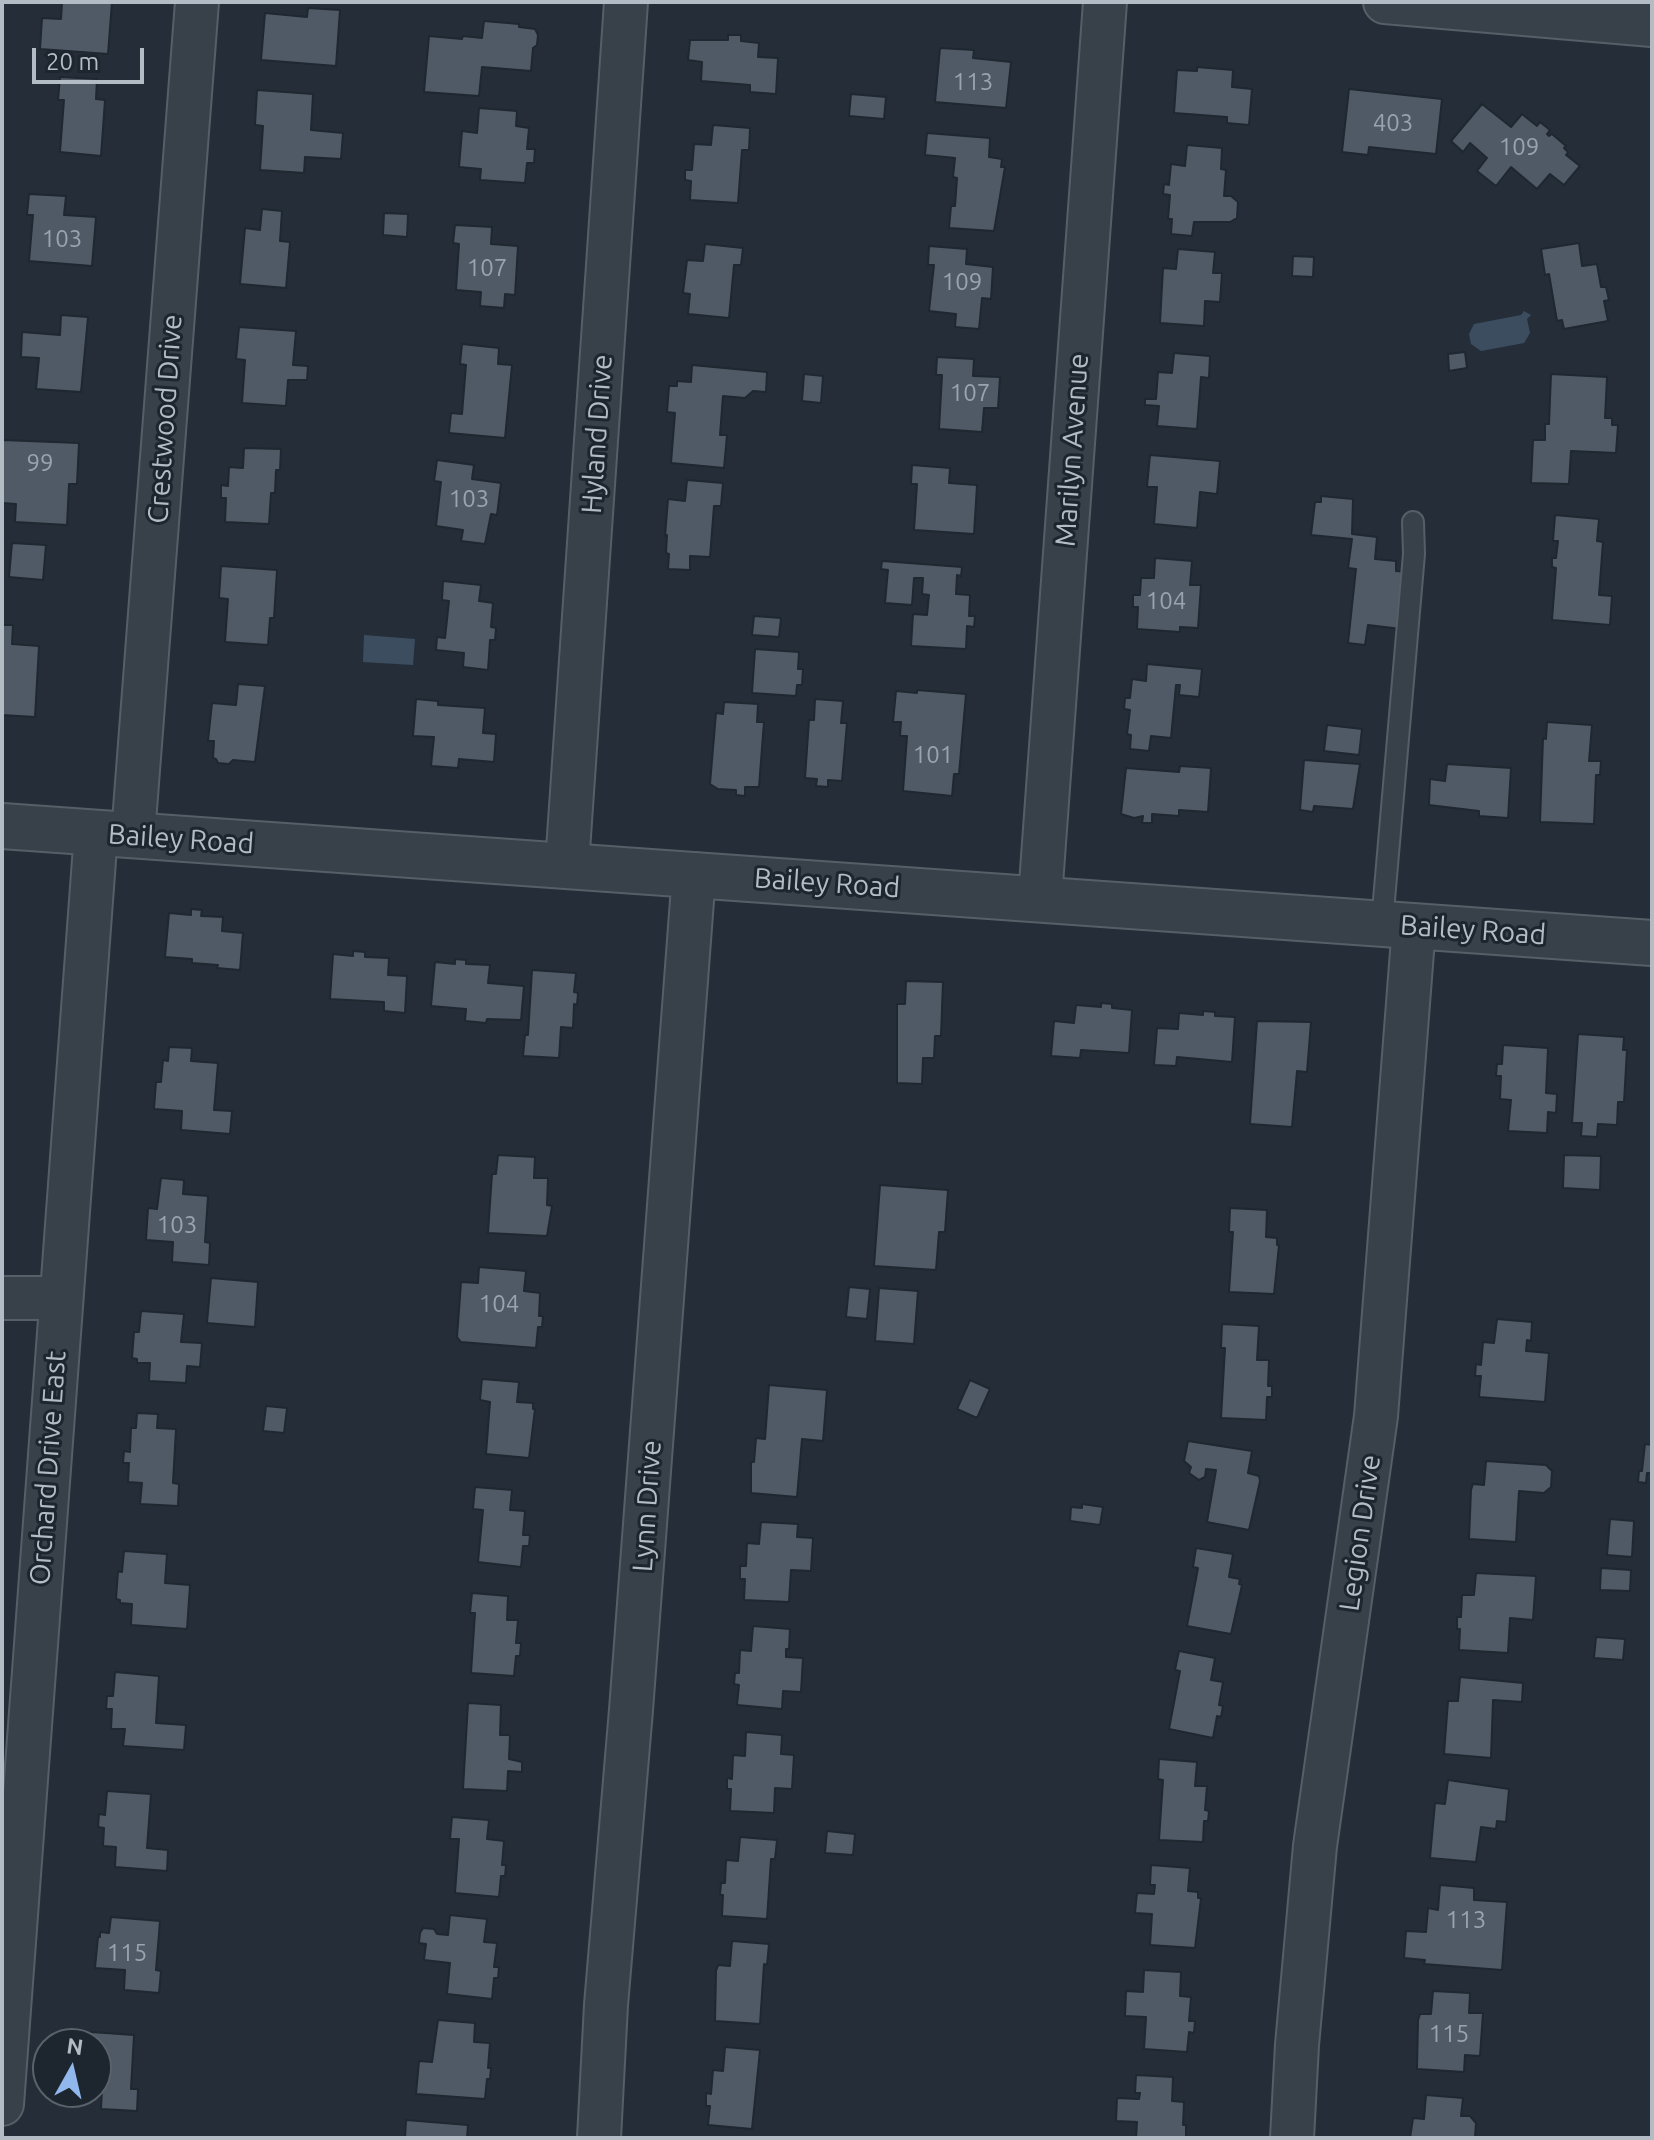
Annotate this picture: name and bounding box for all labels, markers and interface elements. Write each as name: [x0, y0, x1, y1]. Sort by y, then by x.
scale bar: [36, 32, 148, 82]
text: 20 m: [46, 48, 99, 75]
house number: 113: [953, 68, 993, 96]
house number: 403: [1373, 109, 1413, 137]
house number: 109: [1499, 133, 1539, 161]
house number: 103: [42, 225, 82, 253]
house number: 107: [467, 254, 507, 282]
house number: 109: [942, 268, 982, 296]
street label: Crestwood Drive: [141, 313, 189, 525]
street label: Marilyn Avenue: [1048, 352, 1096, 548]
street label: Hyland Drive: [575, 353, 619, 515]
house number: 107: [950, 379, 990, 407]
house number: 99: [26, 449, 54, 477]
house number: 103: [449, 485, 489, 513]
house number: 104: [1146, 587, 1186, 615]
house number: 101: [913, 741, 953, 769]
street label: Bailey Road: [107, 817, 255, 861]
street label: Bailey Road: [753, 861, 901, 905]
street label: Bailey Road: [1399, 908, 1547, 952]
house number: 103: [157, 1211, 197, 1239]
house number: 104: [479, 1290, 519, 1318]
street label: Orchard Drive East: [23, 1350, 73, 1586]
street label: Lynn Drive: [626, 1439, 668, 1573]
street label: Legion Drive: [1332, 1453, 1388, 1613]
house number: 113: [1446, 1906, 1486, 1934]
house number: 115: [107, 1939, 147, 1967]
house number: 115: [1429, 2020, 1469, 2048]
north arrow: [32, 2028, 112, 2108]
text: N: [65, 2032, 85, 2059]

